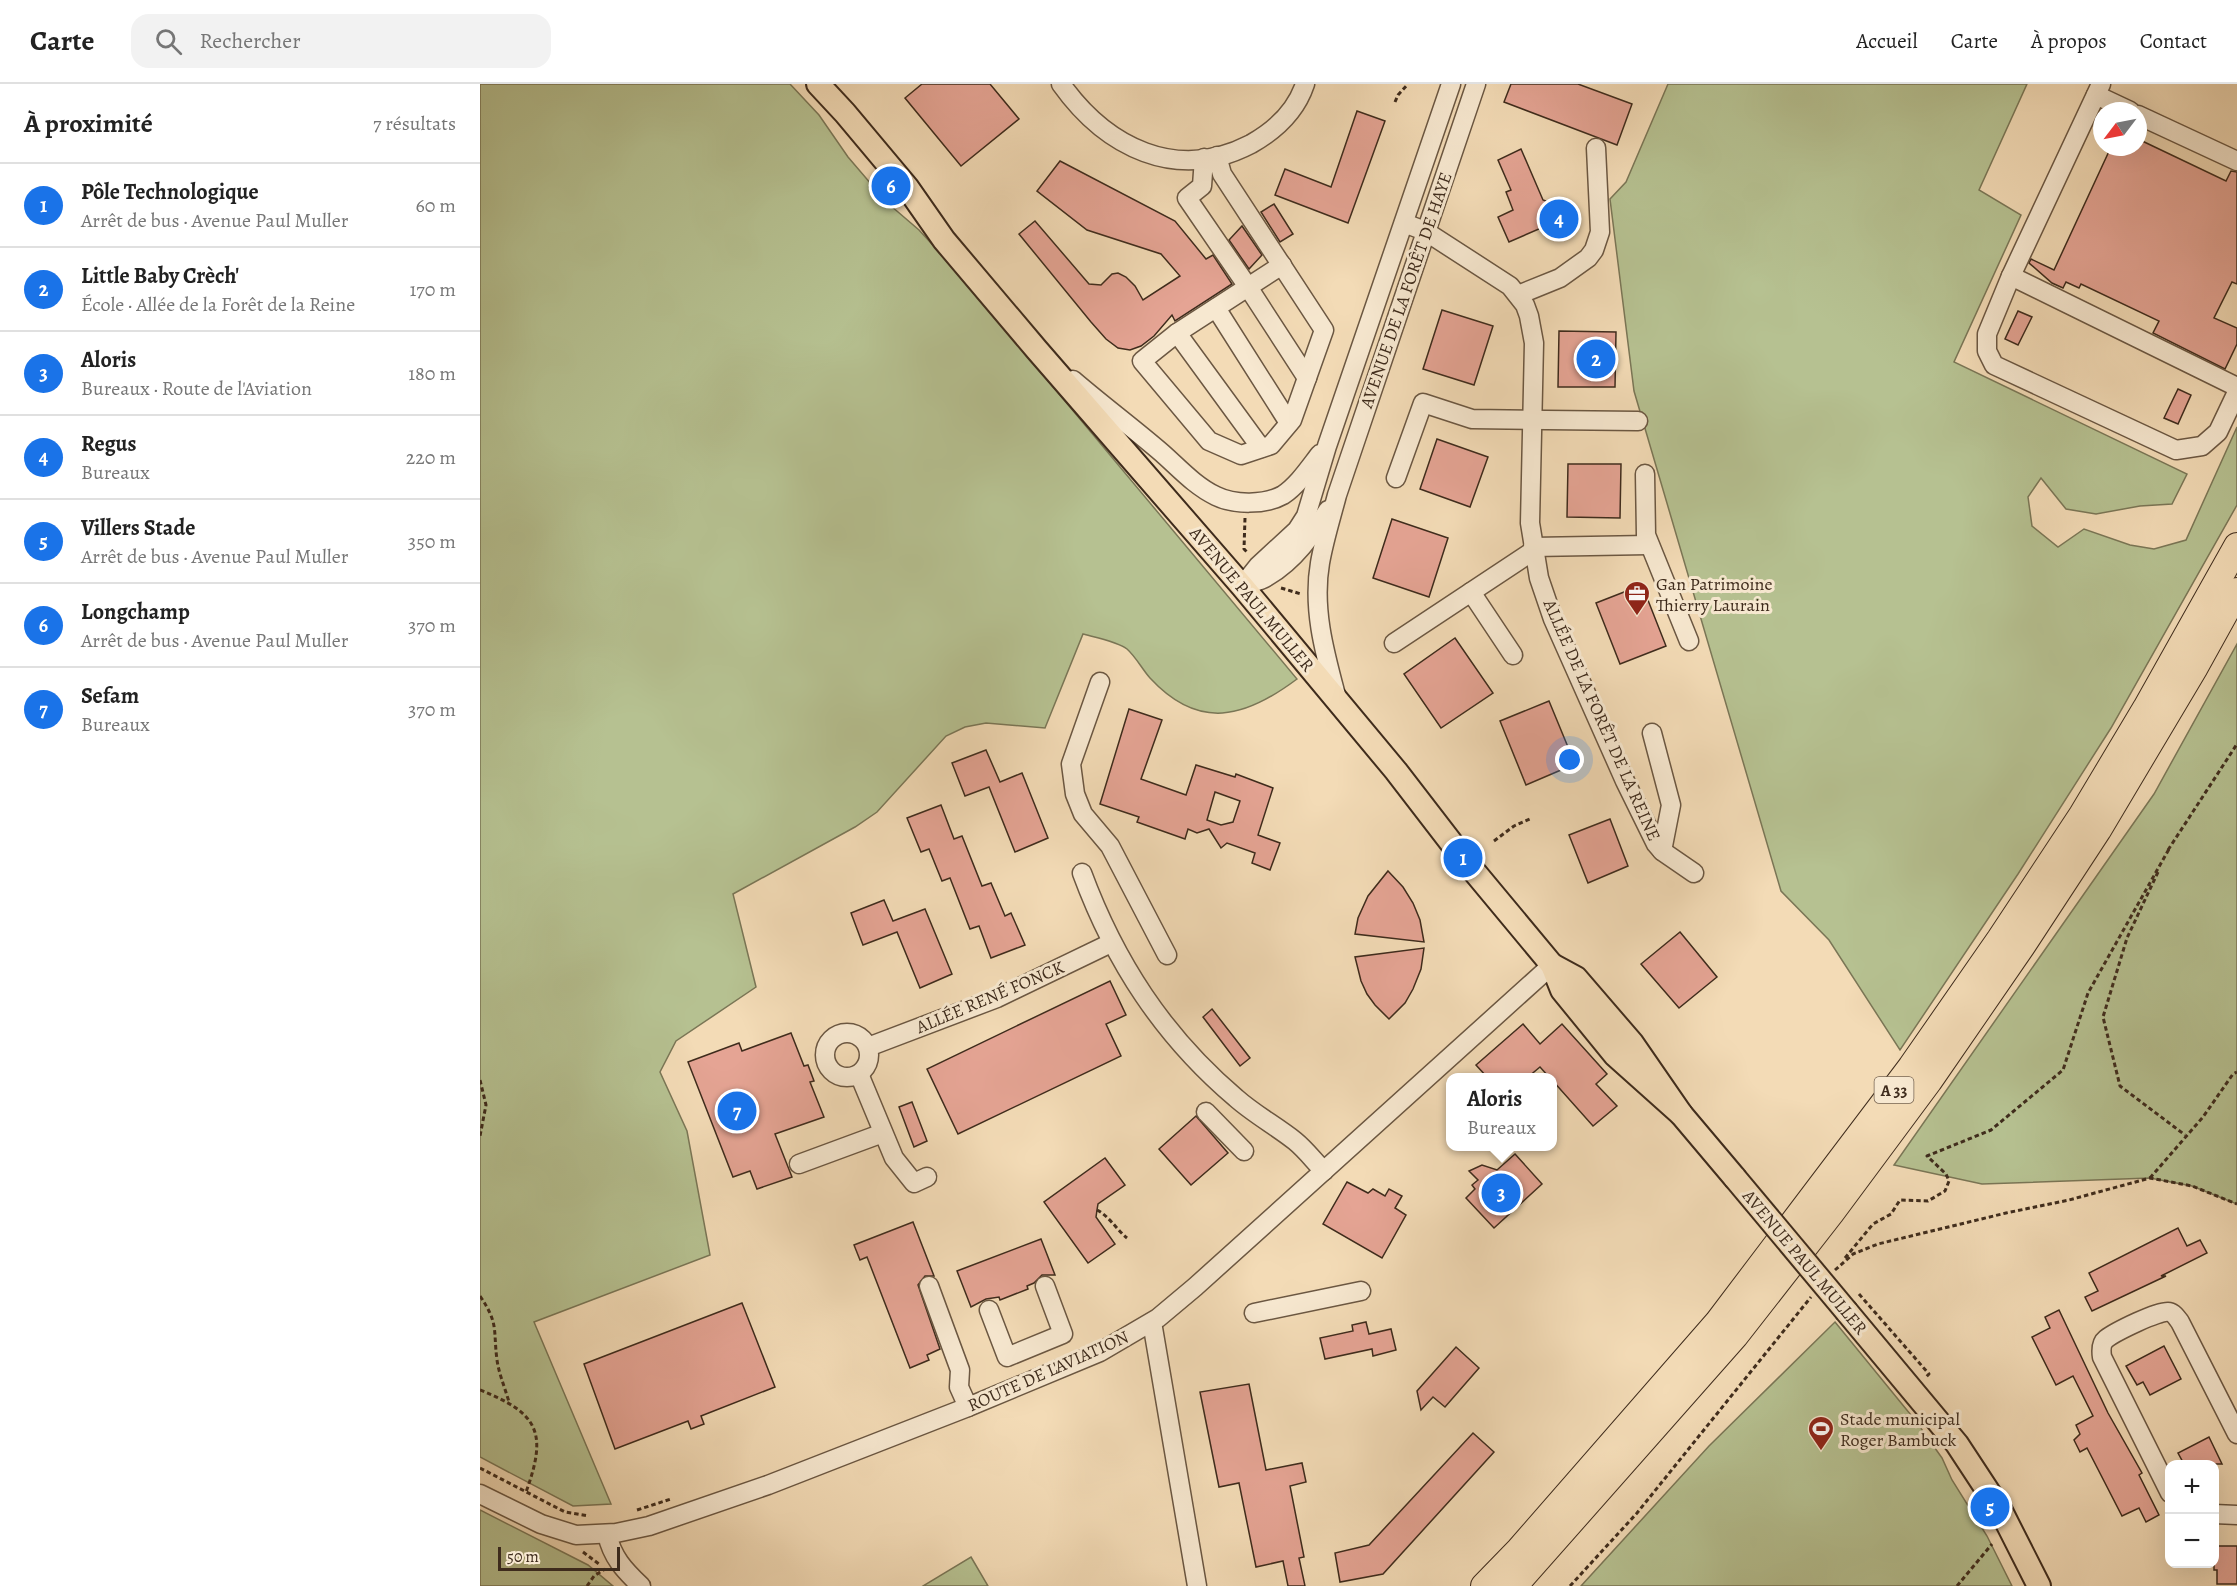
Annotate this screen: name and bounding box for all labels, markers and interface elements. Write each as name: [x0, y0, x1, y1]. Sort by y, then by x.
search box: [131, 14, 551, 68]
text: Carte: [30, 22, 95, 60]
icon: search: [152, 25, 185, 58]
text: Rechercher: [200, 26, 301, 56]
text: Accueil: [1856, 27, 1918, 55]
text: Carte: [1951, 27, 1998, 55]
text: À propos: [2031, 27, 2107, 55]
text: Contact: [2140, 27, 2207, 55]
north arrow: [2093, 102, 2147, 156]
text: À proximité: [24, 106, 153, 141]
text: 7 résultats: [373, 110, 456, 137]
pin: 6: [872, 164, 910, 208]
street label: AVENUE DE LA FORÊT DE HAYE: [1354, 169, 1458, 412]
text: Pôle Technologique: [81, 177, 259, 207]
text: 1: [40, 192, 47, 219]
text: 60 m: [416, 192, 456, 219]
pin: 4: [1540, 196, 1578, 242]
text: Arrêt de bus · Avenue Paul Muller: [81, 207, 348, 234]
text: Little Baby Crèch': [81, 261, 239, 291]
text: 2: [39, 276, 48, 303]
text: 170 m: [410, 276, 456, 303]
text: École · Allée de la Forêt de la Reine: [81, 291, 355, 318]
pin: 2: [1576, 336, 1616, 382]
text: Aloris: [81, 345, 136, 375]
text: 3: [39, 360, 48, 387]
text: 180 m: [408, 360, 456, 387]
text: Bureaux · Route de l'Aviation: [81, 375, 312, 402]
text: Regus: [81, 429, 137, 459]
text: 4: [39, 444, 48, 471]
text: 220 m: [406, 444, 456, 471]
text: Bureaux: [81, 459, 150, 486]
text: Villers Stade: [81, 513, 195, 543]
street label: AVENUE PAUL MULLER: [1184, 521, 1320, 677]
text: 5: [39, 528, 48, 555]
text: 350 m: [408, 528, 456, 555]
text: Arrêt de bus · Avenue Paul Muller: [81, 543, 348, 570]
place label: Gan Patrimoine Thierry Laurain: [1656, 572, 1772, 617]
office icon: Gan Patrimoine Thierry Laurain: [1622, 579, 1652, 617]
street label: ALLÉE DE LA FORÊT DE LA REINE: [1537, 594, 1666, 845]
text: Longchamp: [81, 597, 190, 627]
text: 6: [39, 612, 48, 639]
text: 370 m: [408, 612, 456, 639]
text: Arrêt de bus · Avenue Paul Muller: [81, 627, 348, 654]
text: Sefam: [81, 681, 139, 711]
text: 7: [39, 696, 48, 723]
text: 370 m: [408, 696, 456, 723]
text: Bureaux: [81, 711, 150, 738]
your location: [1555, 745, 1584, 774]
pin: 1: [1444, 836, 1482, 880]
street label: ALLÉE RENÉ FONCK: [911, 955, 1068, 1039]
popup: [1446, 1073, 1557, 1151]
road number: A 33: [1874, 1077, 1914, 1103]
text: Aloris: [1467, 1084, 1522, 1114]
pin: 7: [718, 1088, 756, 1134]
text: Bureaux: [1467, 1114, 1536, 1141]
pin: 3: [1482, 1170, 1520, 1216]
street label: AVENUE PAUL MULLER: [1737, 1184, 1873, 1340]
street label: ROUTE DE L'AVIATION: [964, 1325, 1132, 1417]
place label: Stade municipal Roger Bambuck: [1840, 1407, 1960, 1452]
sports icon: Stade municipal Roger Bambuck: [1806, 1414, 1836, 1452]
map controls: [2165, 1460, 2219, 1568]
button: +: [2165, 1460, 2219, 1514]
pin: 5: [1970, 1484, 2010, 1530]
button: −: [2165, 1514, 2219, 1568]
scale bar: [498, 1544, 620, 1572]
text: 50 m: [507, 1546, 539, 1568]

